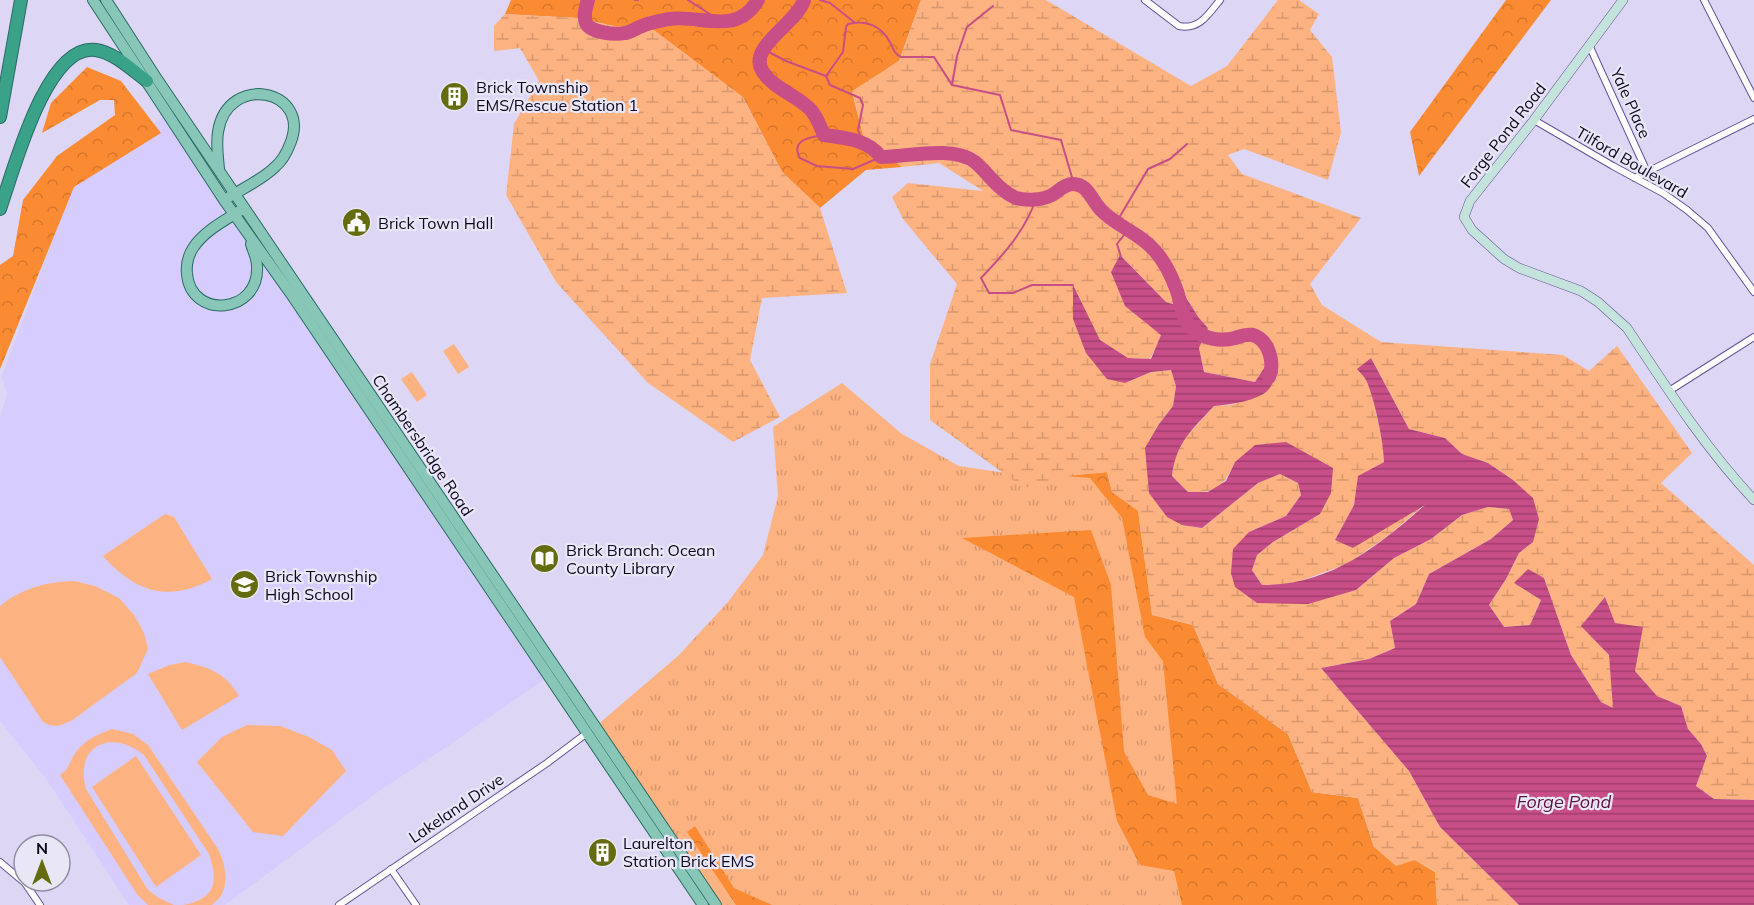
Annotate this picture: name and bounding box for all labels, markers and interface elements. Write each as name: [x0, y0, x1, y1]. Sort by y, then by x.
street label: Yale Place: [1606, 64, 1655, 141]
place label: Brick Township EMS/Rescue Station 1: [476, 77, 638, 115]
street label: Forge Pond Road: [1456, 79, 1550, 191]
building icon: Brick Township EMS/Rescue Station 1: [439, 80, 471, 112]
street label: Tilford Boulevard: [1572, 122, 1692, 202]
public building icon: Brick Town Hall: [341, 207, 373, 239]
place label: Brick Town Hall: [378, 213, 493, 233]
street label: Chambersbridge Road: [368, 370, 478, 520]
place label: Brick Branch: Ocean County Library: [566, 540, 715, 578]
library icon: Brick Branch: Ocean County Library: [529, 543, 561, 575]
place label: Brick Township High School: [265, 566, 377, 604]
school or university icon: Brick Township High School: [228, 569, 260, 601]
street label: Lakeland Drive: [405, 769, 507, 847]
water label: Forge Pond: [1517, 790, 1612, 813]
north arrow: [12, 833, 72, 893]
place label: Laurelton Station Brick EMS: [623, 833, 754, 871]
building icon: Laurelton Station Brick EMS: [586, 836, 618, 868]
text: N: [36, 838, 48, 858]

